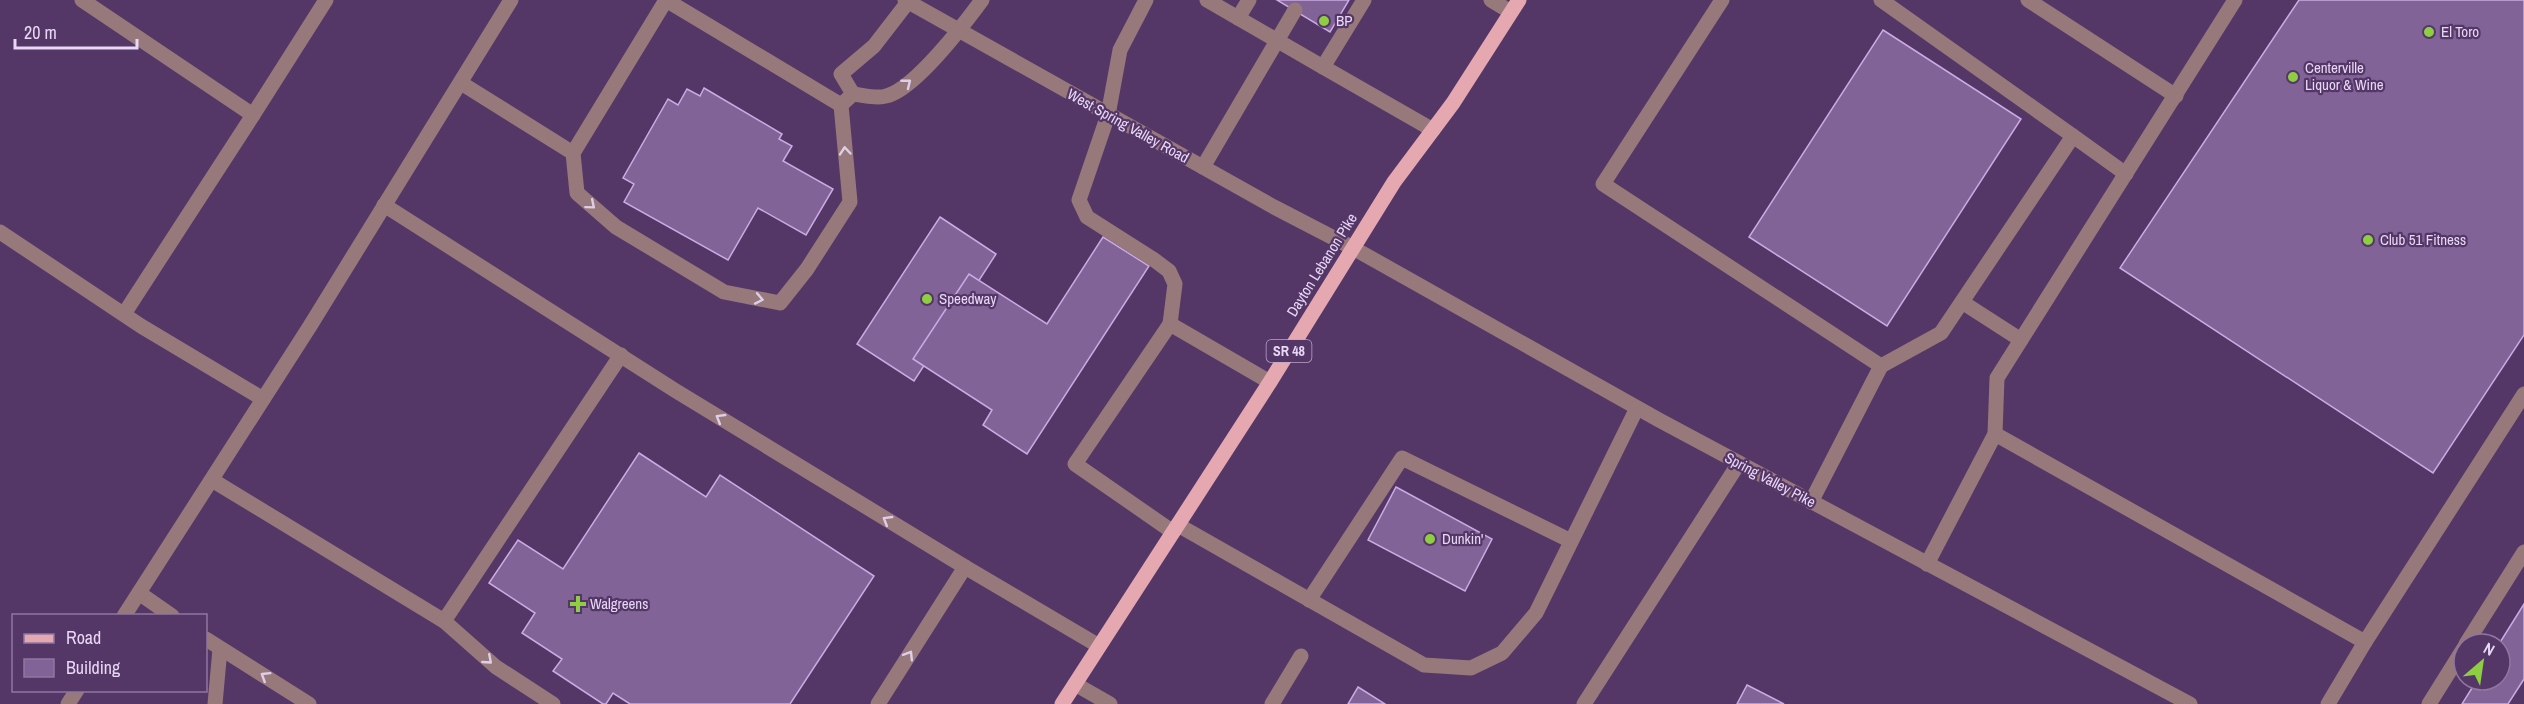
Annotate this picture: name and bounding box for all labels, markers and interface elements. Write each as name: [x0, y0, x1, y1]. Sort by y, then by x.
place label: BP: [1336, 10, 1352, 31]
scale bar: [15, 12, 136, 50]
marker: BP: [1317, 14, 1331, 28]
text: 20 m: [24, 20, 57, 45]
place label: El Toro: [2441, 21, 2479, 42]
marker: El Toro: [2422, 25, 2436, 39]
place label: Centerville Liquor & Wine: [2305, 57, 2384, 95]
marker: Centerville Liquor & Wine: [2286, 70, 2300, 84]
one-way arrow: [901, 80, 912, 91]
street label: West Spring Valley Road: [1064, 83, 1193, 168]
one-way arrow: [839, 146, 852, 155]
one-way arrow: [584, 198, 595, 209]
street label: Dayton Lebanon Pike: [1281, 209, 1362, 320]
place label: Club 51 Fitness: [2380, 229, 2466, 250]
marker: Club 51 Fitness: [2361, 233, 2375, 247]
place label: Speedway: [939, 288, 997, 309]
one-way arrow: [754, 292, 764, 305]
marker: Speedway: [920, 292, 934, 306]
road number: SR 48: [1266, 340, 1312, 362]
one-way arrow: [716, 414, 726, 426]
street label: Spring Valley Pike: [1721, 447, 1820, 512]
one-way arrow: [883, 515, 893, 527]
place label: Dunkin': [1442, 528, 1483, 549]
marker: Dunkin': [1423, 532, 1437, 546]
place label: Walgreens: [590, 593, 648, 614]
marker: Walgreens: [571, 597, 585, 611]
legend: [12, 614, 207, 692]
text: Road: [66, 625, 101, 650]
north arrow: [2452, 632, 2512, 692]
text: N: [2480, 637, 2499, 661]
one-way arrow: [902, 650, 913, 661]
one-way arrow: [481, 653, 492, 664]
text: Building: [66, 655, 121, 680]
one-way arrow: [261, 672, 271, 684]

